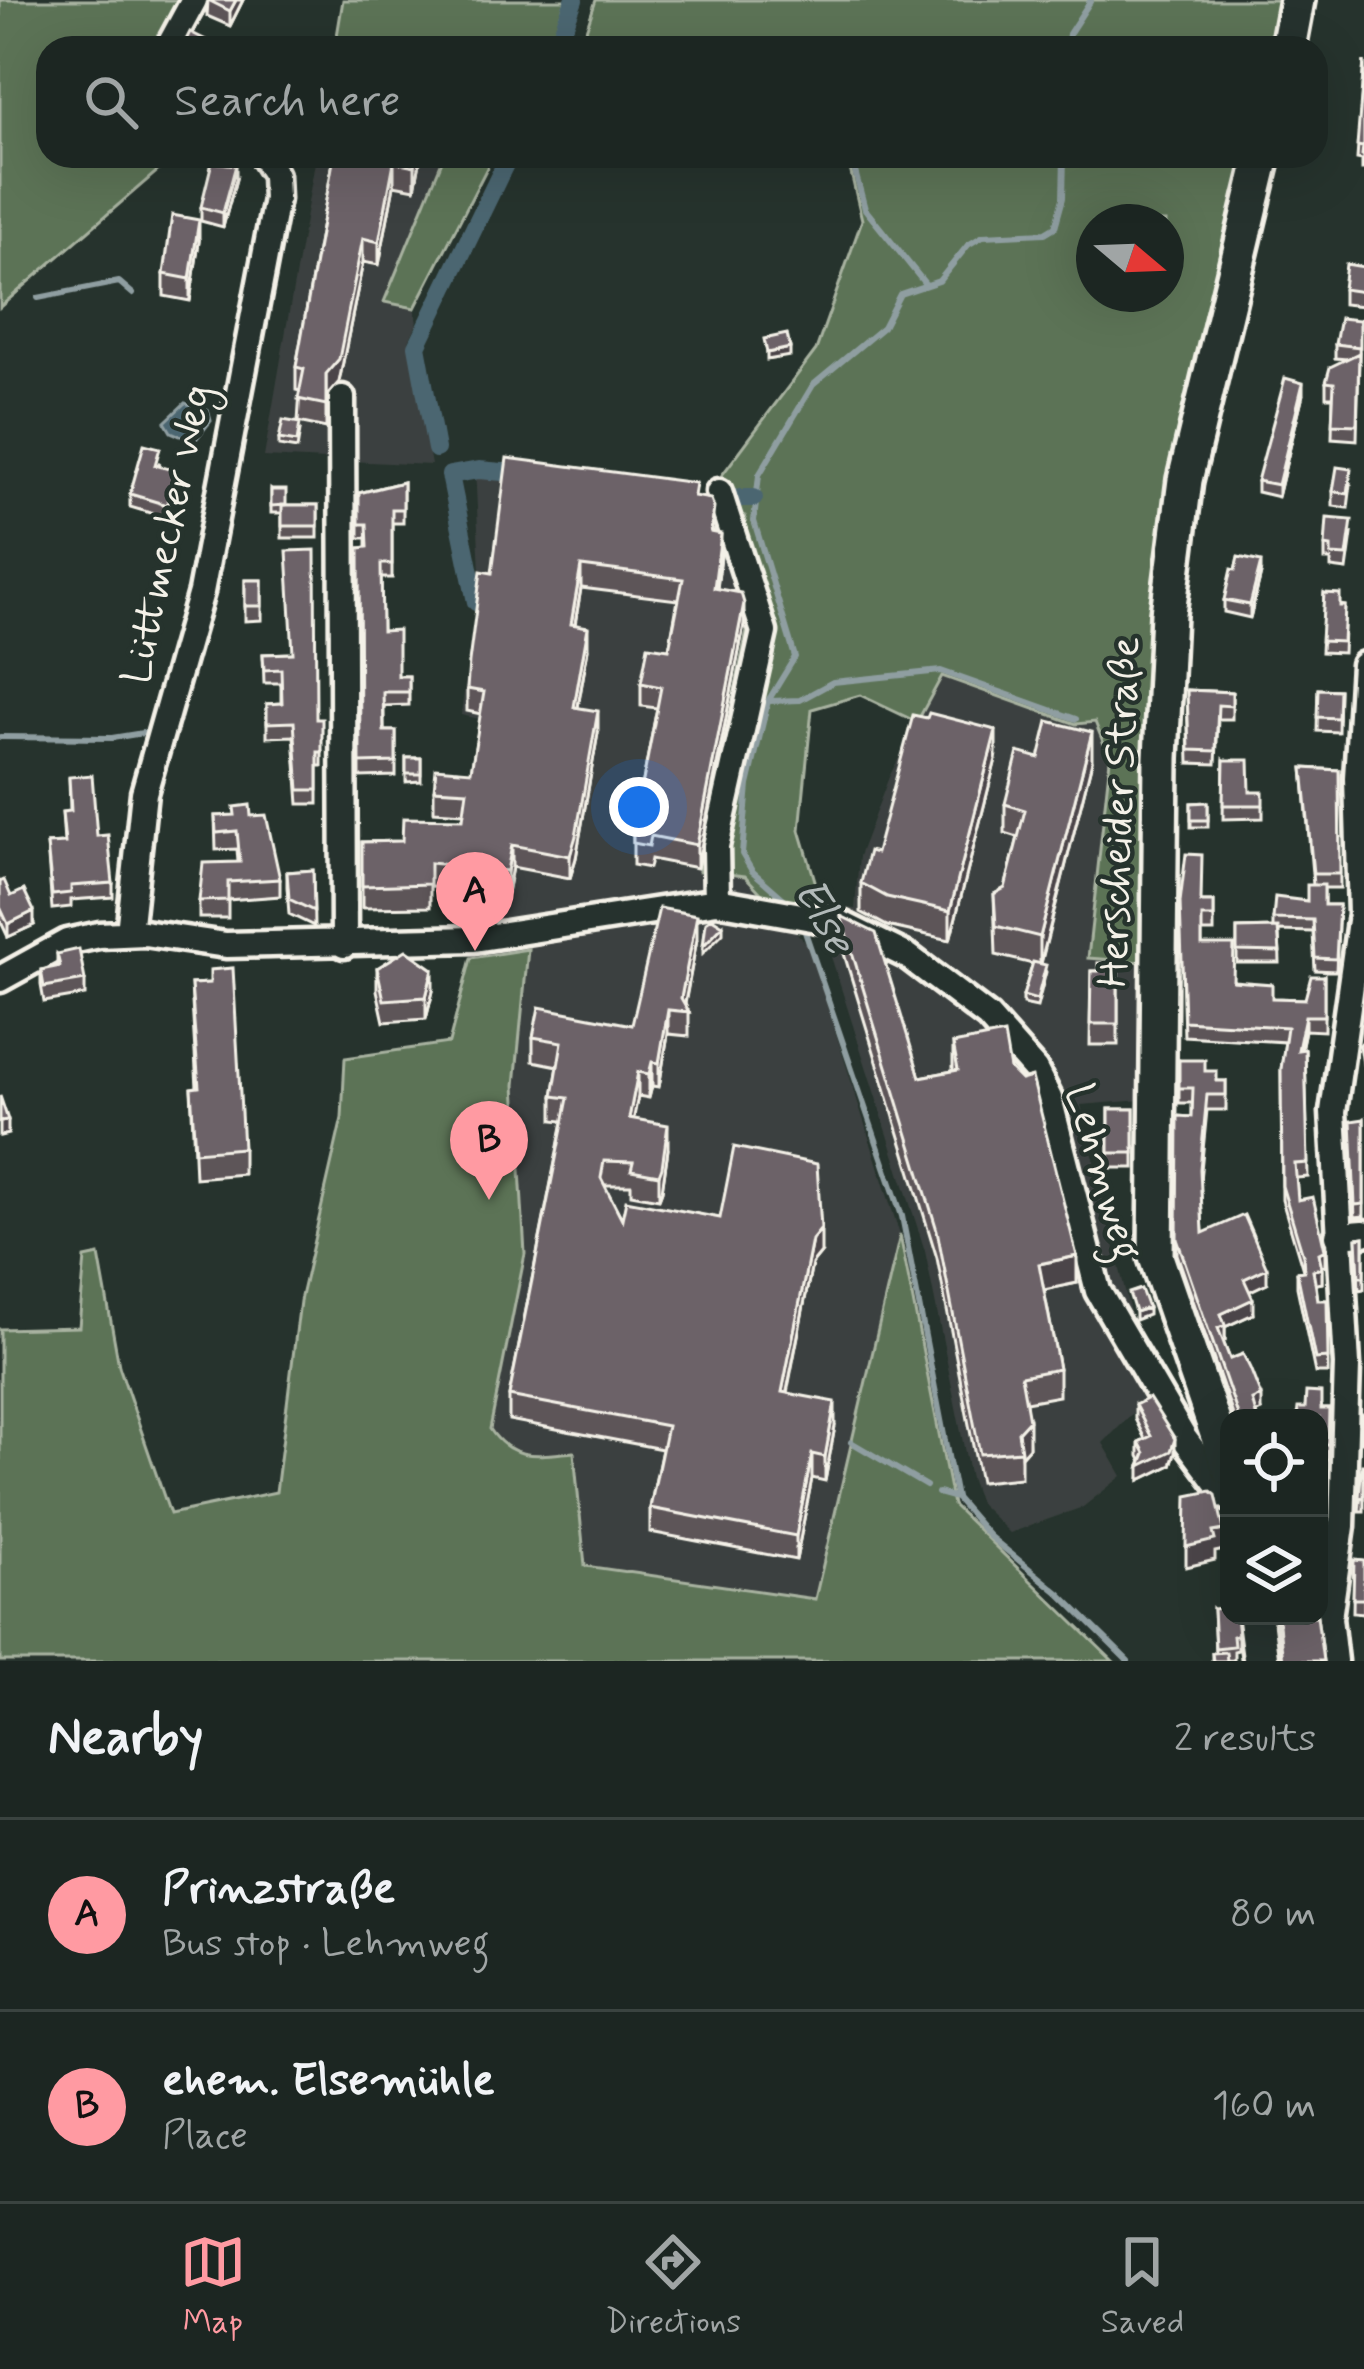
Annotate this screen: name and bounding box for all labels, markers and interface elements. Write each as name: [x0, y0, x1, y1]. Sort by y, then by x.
search box: [36, 36, 1328, 168]
icon: search: [78, 69, 144, 135]
text: Search here: [174, 73, 401, 132]
north arrow: [1076, 204, 1184, 312]
street label: Lüttmecker Weg: [110, 380, 230, 690]
street label: Herscheider Straße: [1087, 636, 1154, 988]
your location: [609, 777, 669, 837]
pin: A: [436, 852, 514, 951]
water label: Else: [778, 868, 869, 967]
street label: Lehmweg: [1046, 1078, 1153, 1269]
pin: B: [450, 1101, 528, 1200]
map controls: [1220, 1409, 1328, 1625]
button: locate: [1220, 1409, 1328, 1517]
button: layers: [1220, 1517, 1328, 1625]
text: Nearby: [48, 1706, 203, 1772]
text: 2 results: [1174, 1714, 1316, 1765]
text: Prinzstraße: [162, 1860, 395, 1919]
text: A: [74, 1889, 100, 1940]
text: 80 m: [1230, 1889, 1316, 1940]
text: Bus stop · Lehmweg: [162, 1919, 490, 1970]
text: ehem. Elsemühle: [162, 2052, 495, 2111]
text: B: [75, 2081, 99, 2132]
text: 160 m: [1212, 2081, 1316, 2132]
text: Place: [162, 2111, 248, 2162]
tab: Map: [180, 2229, 246, 2345]
tab: Directions: [605, 2229, 741, 2345]
tab: Saved: [1101, 2229, 1184, 2345]

